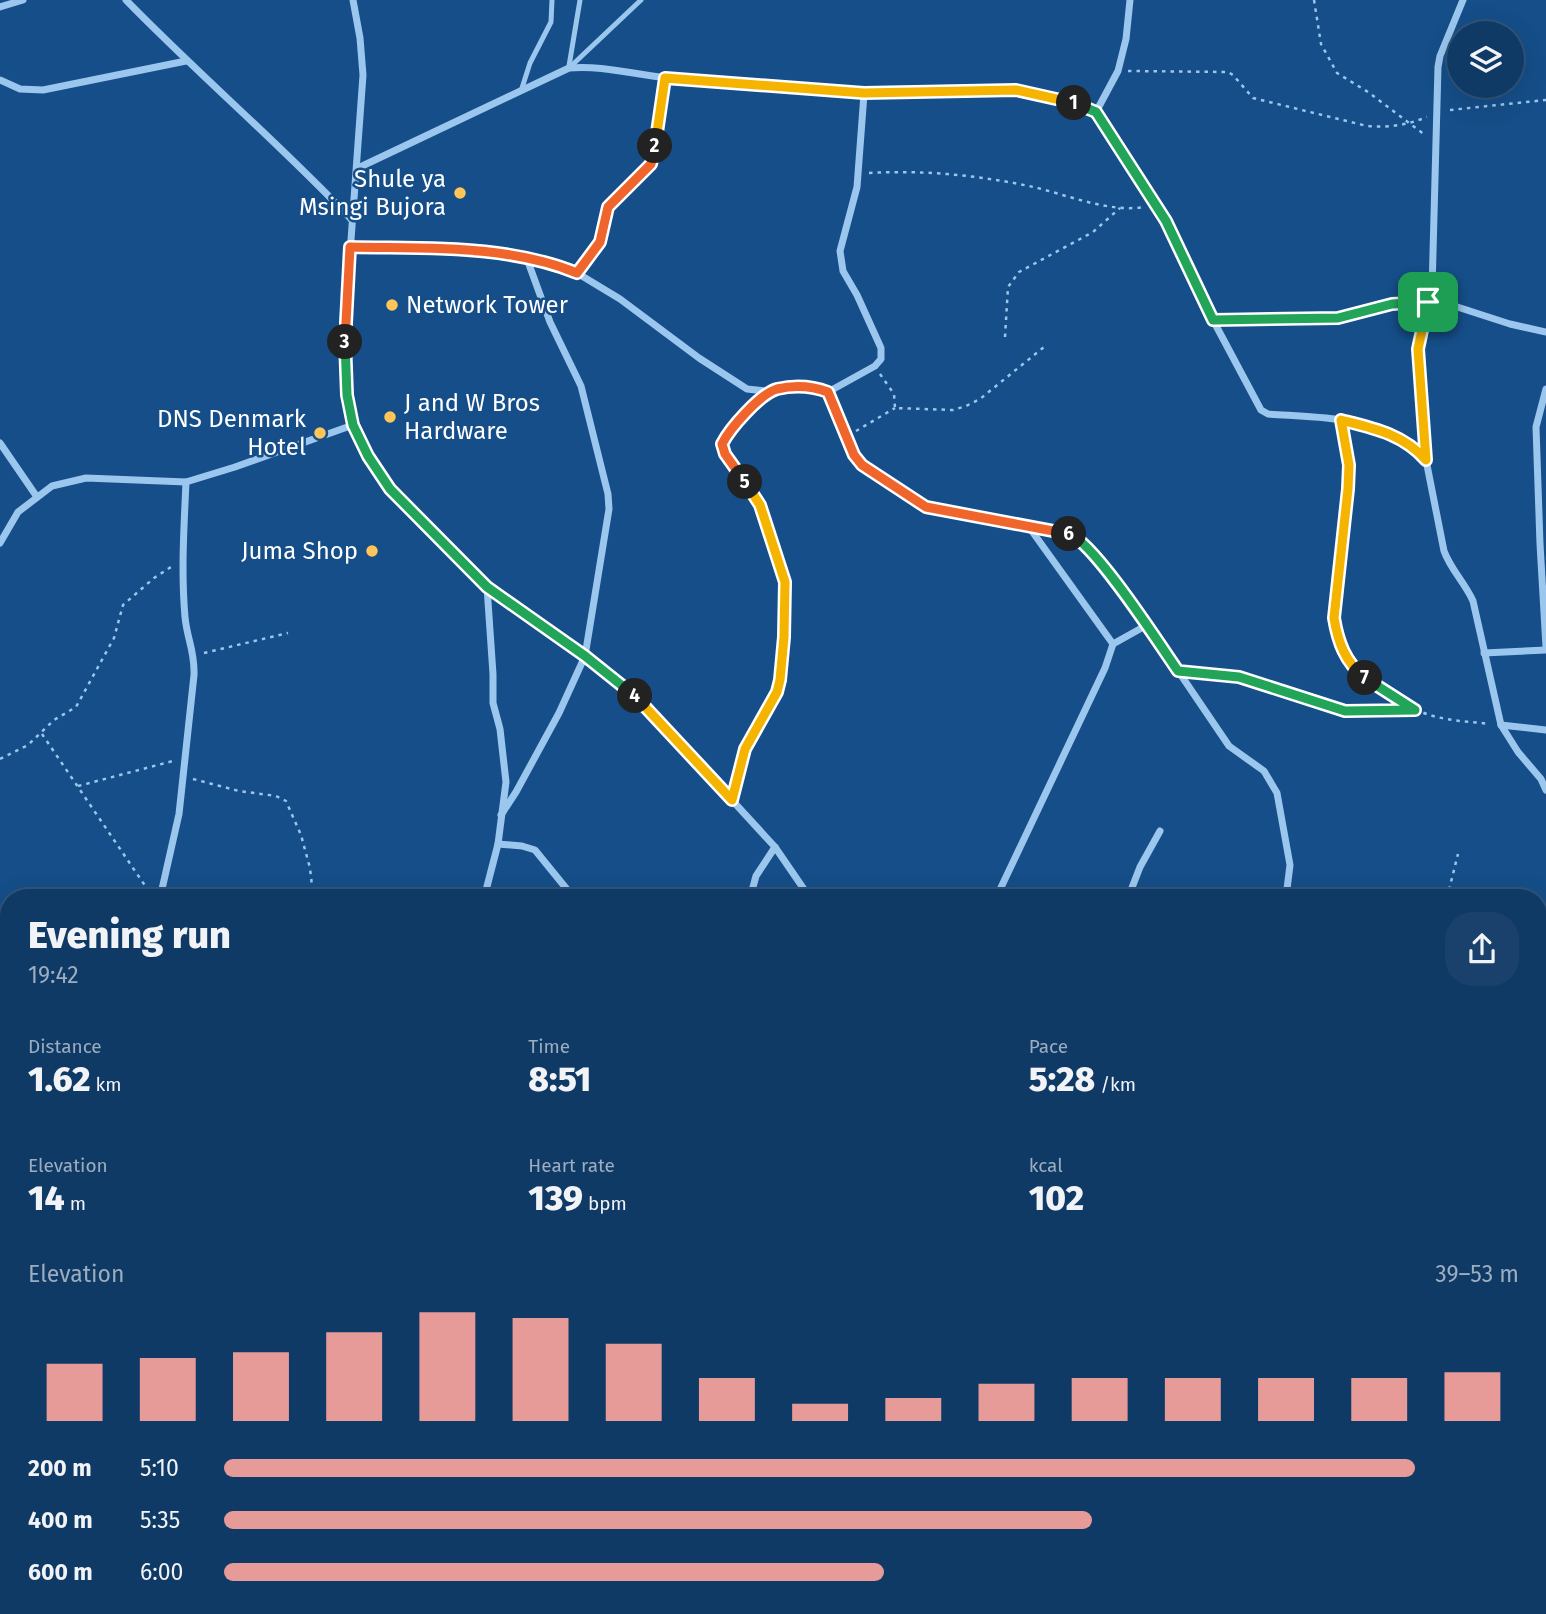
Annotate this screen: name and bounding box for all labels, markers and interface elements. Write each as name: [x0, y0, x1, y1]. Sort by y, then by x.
map controls: [1447, 21, 1524, 98]
button: layers: [1447, 21, 1524, 98]
pin: 1: [1056, 86, 1092, 120]
text: 1: [1069, 91, 1078, 114]
pin: 2: [638, 128, 672, 164]
text: 2: [650, 134, 659, 157]
place label: Shule ya Msingi Bujora: [299, 165, 446, 221]
marker: Shule ya Msingi Bujora: [452, 185, 468, 201]
pin: [1398, 272, 1458, 332]
icon: arrive: [1409, 283, 1447, 321]
place label: Network Tower: [406, 291, 569, 319]
marker: Network Tower: [384, 297, 400, 313]
pin: 3: [328, 324, 362, 360]
text: 3: [340, 330, 349, 353]
place label: J and W Bros Hardware: [404, 389, 540, 445]
place label: DNS Denmark Hotel: [157, 405, 307, 461]
marker: J and W Bros Hardware: [382, 409, 398, 425]
marker: DNS Denmark Hotel: [312, 425, 328, 441]
pin: 5: [728, 464, 762, 500]
text: 5: [739, 470, 750, 493]
pin: 6: [1052, 516, 1086, 552]
text: 6: [1063, 522, 1074, 545]
place label: Juma Shop: [241, 537, 358, 565]
marker: Juma Shop: [364, 543, 380, 559]
pin: 7: [1348, 660, 1382, 696]
text: 7: [1360, 666, 1369, 689]
pin: 4: [618, 678, 652, 714]
text: 4: [629, 684, 640, 707]
text: Evening run: [28, 912, 231, 958]
button: share: [1445, 912, 1519, 986]
text: 19:42: [28, 961, 79, 989]
text: Distance: [28, 1035, 102, 1058]
text: Time: [528, 1035, 570, 1058]
text: Pace: [1029, 1035, 1068, 1058]
text: 1.62: [28, 1058, 90, 1100]
text: 8:51: [528, 1058, 591, 1100]
text: 5:28: [1029, 1058, 1095, 1100]
text: km: [90, 1073, 122, 1096]
text: /km: [1095, 1073, 1136, 1096]
text: Elevation: [28, 1154, 108, 1177]
text: Heart rate: [528, 1154, 615, 1177]
text: kcal: [1029, 1154, 1063, 1177]
text: 14: [28, 1177, 65, 1219]
text: 139: [528, 1177, 583, 1219]
text: 102: [1029, 1177, 1084, 1219]
text: m: [65, 1192, 86, 1215]
text: bpm: [583, 1192, 627, 1215]
text: Elevation: [28, 1260, 124, 1288]
text: 39–53 m: [1435, 1260, 1519, 1288]
text: 200 m: [28, 1454, 92, 1482]
text: 5:10: [140, 1454, 179, 1482]
text: 400 m: [28, 1506, 93, 1534]
text: 5:35: [140, 1506, 180, 1534]
text: 600 m: [28, 1558, 93, 1586]
text: 6:00: [140, 1558, 183, 1586]

